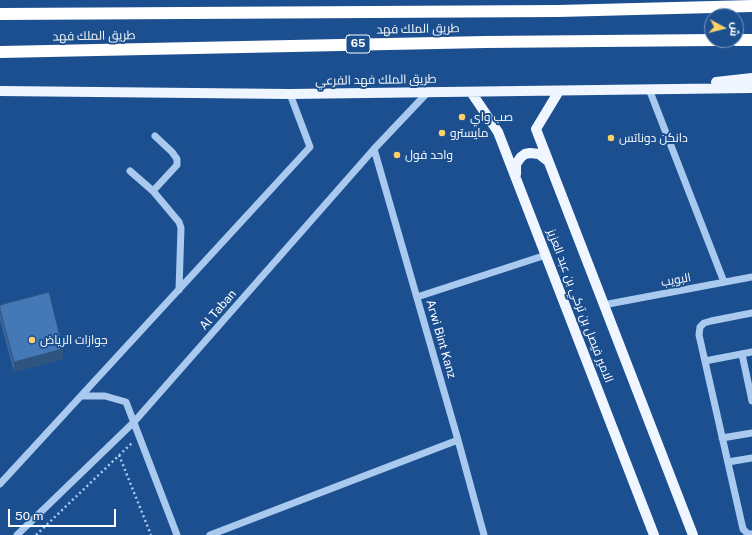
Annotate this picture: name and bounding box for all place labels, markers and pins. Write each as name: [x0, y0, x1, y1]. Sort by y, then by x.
place label: صب واي: [470, 110, 513, 124]
marker: صب واي: [457, 112, 467, 122]
place label: مايسترو: [450, 126, 488, 140]
marker: مايسترو: [437, 128, 447, 138]
place label: دانكن دوناتس: [619, 131, 688, 145]
marker: دانكن دوناتس: [606, 133, 616, 143]
place label: واحد فول: [405, 148, 453, 162]
marker: واحد فول: [392, 150, 402, 160]
place label: جوازات الرياض: [40, 333, 108, 347]
marker: جوازات الرياض: [27, 335, 37, 345]

